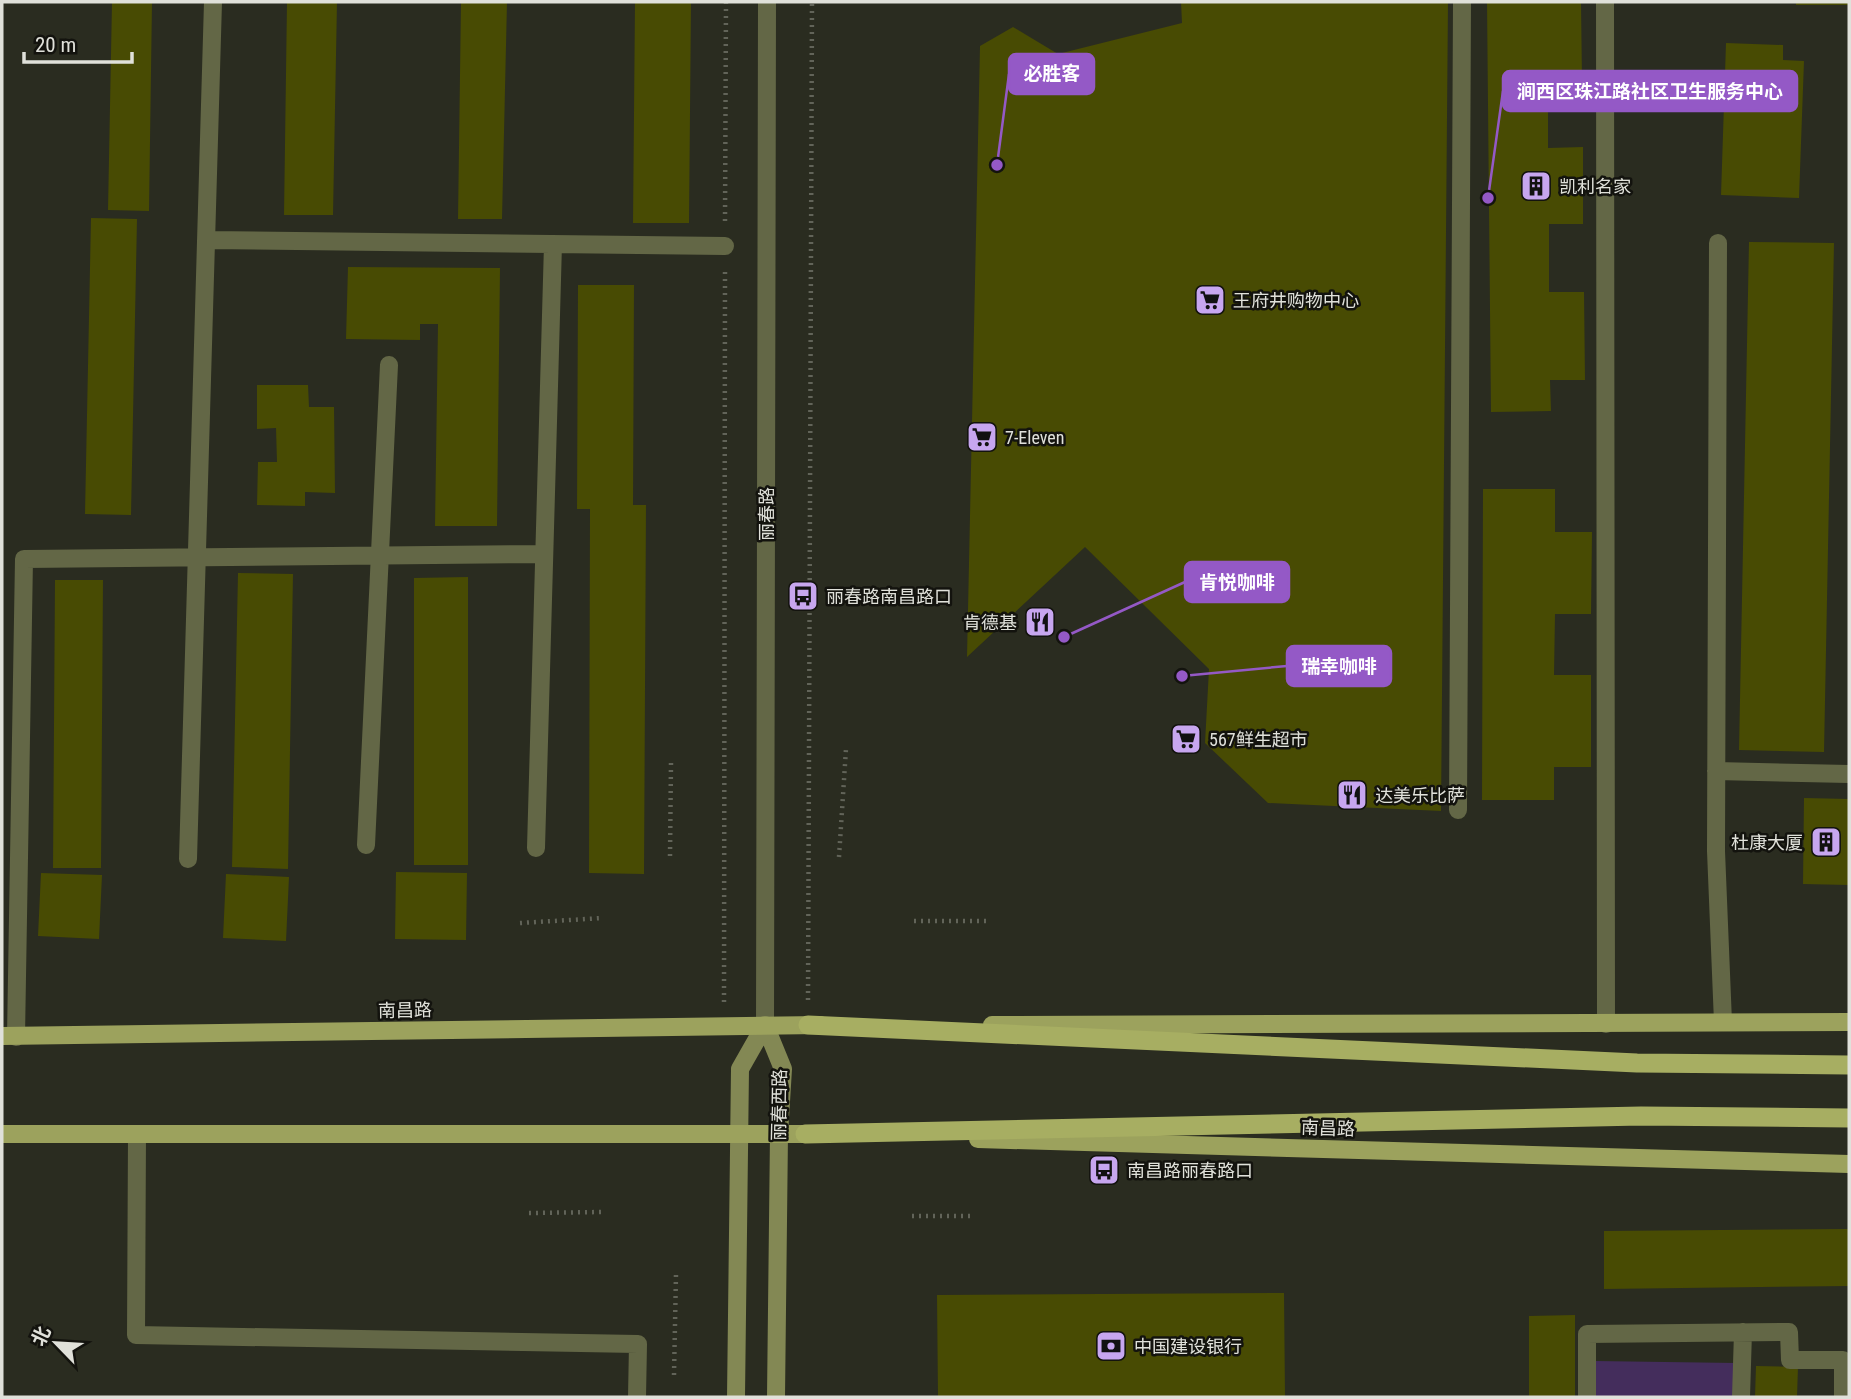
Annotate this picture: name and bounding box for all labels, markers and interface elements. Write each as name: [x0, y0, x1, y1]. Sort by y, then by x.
scale bar: [24, 21, 133, 65]
text: 20 m: [35, 33, 76, 57]
callout: 必胜客: [1009, 54, 1094, 94]
text: 必胜客: [1023, 62, 1081, 85]
callout: 涧西区珠江路社区卫生服务中心: [1503, 71, 1797, 111]
text: 涧西区珠江路社区卫生服务中心: [1517, 80, 1783, 103]
building icon: 凯利名家: [1519, 169, 1553, 203]
place label: 凯利名家: [1559, 176, 1631, 197]
supermarket icon: 王府井购物中心: [1193, 283, 1227, 317]
place label: 王府井购物中心: [1233, 290, 1359, 311]
supermarket icon: 7-Eleven: [965, 420, 999, 454]
place label: 7-Eleven: [1005, 427, 1065, 448]
street label: 丽春路: [756, 487, 777, 541]
callout: 肯悦咖啡: [1185, 562, 1289, 602]
text: 肯悦咖啡: [1199, 571, 1275, 594]
bus stop icon: 丽春路南昌路口: [786, 579, 820, 613]
place label: 丽春路南昌路口: [826, 586, 952, 607]
restaurant icon: 肯德基: [1023, 605, 1057, 639]
place label: 肯德基: [963, 612, 1017, 633]
callout: 瑞幸咖啡: [1287, 646, 1391, 686]
text: 瑞幸咖啡: [1301, 655, 1377, 678]
supermarket icon: 567鲜生超市: [1169, 722, 1203, 756]
place label: 567鲜生超市: [1209, 729, 1308, 750]
restaurant icon: 达美乐比萨: [1335, 778, 1369, 812]
place label: 达美乐比萨: [1375, 785, 1465, 806]
building icon: 杜康大厦: [1809, 825, 1843, 859]
place label: 杜康大厦: [1731, 832, 1803, 853]
street label: 南昌路: [378, 999, 432, 1021]
street label: 丽春西路: [768, 1069, 790, 1141]
street label: 南昌路: [1301, 1117, 1355, 1139]
bus stop icon: 南昌路丽春路口: [1087, 1153, 1121, 1187]
place label: 南昌路丽春路口: [1127, 1160, 1253, 1181]
north arrow: [21, 1308, 91, 1378]
text: 北: [27, 1323, 55, 1350]
bank icon: 中国建设银行: [1094, 1329, 1128, 1363]
place label: 中国建设银行: [1134, 1336, 1242, 1357]

